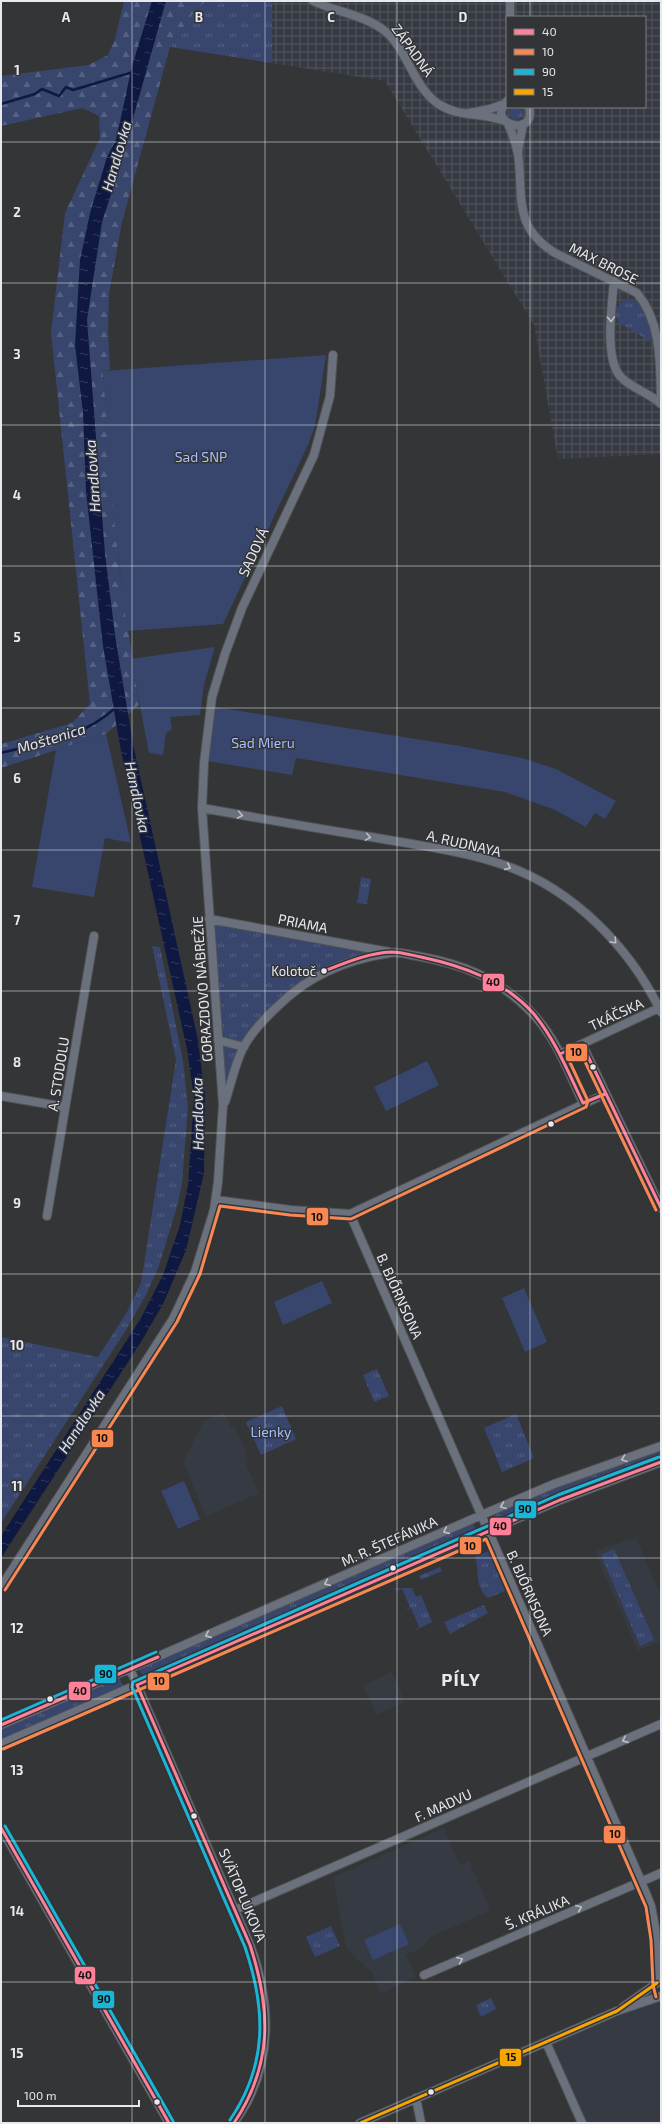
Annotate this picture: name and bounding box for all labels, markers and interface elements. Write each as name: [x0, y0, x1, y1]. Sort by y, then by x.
text: A: [62, 9, 71, 25]
text: B: [195, 9, 203, 25]
text: C: [327, 9, 335, 25]
text: D: [459, 9, 468, 25]
legend: [506, 16, 646, 108]
street label: ZÁPADNÁ: [388, 20, 438, 80]
text: 40: [542, 24, 557, 38]
text: 10: [542, 44, 554, 58]
text: 1: [14, 62, 20, 78]
text: 90: [542, 64, 556, 78]
text: 15: [542, 84, 553, 98]
water label: Handlovka: [97, 118, 135, 194]
text: 2: [13, 204, 21, 220]
street label: MAX BROSE: [567, 238, 641, 288]
one-way arrow: [607, 316, 615, 322]
text: 3: [13, 346, 21, 362]
water label: Handlovka: [80, 439, 104, 513]
park label: Sad SNP: [175, 448, 227, 465]
text: 4: [13, 487, 21, 503]
street label: SADOVÁ: [234, 525, 272, 579]
text: 5: [13, 629, 21, 645]
water label: Moštenica: [14, 719, 88, 757]
park label: Sad Mieru: [231, 734, 295, 751]
water label: Handlovka: [122, 759, 154, 835]
text: 6: [13, 770, 21, 786]
one-way arrow: [237, 810, 243, 818]
street label: A. RUDNAYA: [425, 826, 503, 860]
one-way arrow: [365, 832, 371, 841]
one-way arrow: [504, 862, 512, 870]
street label: PRIAMA: [277, 910, 330, 936]
text: 7: [14, 912, 21, 928]
street label: GORAZDOVO NÁBREŽIE: [188, 915, 216, 1062]
one-way arrow: [609, 936, 617, 944]
place label: Kolotoč: [271, 963, 316, 979]
marker: Kolotoč: [319, 966, 329, 976]
line badge: 40: [482, 973, 505, 992]
text: 40: [486, 975, 500, 988]
street label: TKÁČSKA: [586, 994, 646, 1034]
street label: A. STODOLU: [44, 1036, 72, 1112]
line badge: 10: [565, 1043, 588, 1062]
text: 10: [570, 1045, 582, 1058]
text: 8: [13, 1054, 21, 1070]
unlabelled marker: [588, 1062, 598, 1072]
water label: Handlovka: [187, 1077, 207, 1151]
unlabelled marker: [546, 1119, 556, 1129]
text: 9: [13, 1195, 21, 1211]
line badge: 10: [306, 1207, 329, 1226]
text: 10: [311, 1210, 323, 1223]
street label: B. BJŐRNSONA: [374, 1250, 427, 1342]
text: 10: [10, 1337, 24, 1353]
water label: Handlovka: [54, 1386, 108, 1456]
park label: Lienky: [251, 1423, 292, 1440]
line badge: 10: [91, 1429, 114, 1448]
text: 10: [96, 1431, 108, 1444]
one-way arrow: [621, 1454, 628, 1463]
text: 11: [11, 1478, 23, 1494]
line badge: 90: [514, 1500, 537, 1519]
one-way arrow: [500, 1501, 507, 1509]
text: 90: [518, 1502, 532, 1515]
street label: M. R. ŠTEFÁNIKA: [338, 1512, 440, 1570]
line badge: 40: [489, 1517, 512, 1536]
text: 40: [493, 1519, 507, 1532]
one-way arrow: [442, 1526, 449, 1534]
line badge: 10: [459, 1536, 482, 1555]
text: 10: [464, 1539, 476, 1552]
street label: B. BJŐRNSONA: [504, 1547, 557, 1639]
unlabelled marker: [388, 1563, 398, 1573]
one-way arrow: [323, 1578, 331, 1586]
text: 12: [10, 1620, 24, 1636]
one-way arrow: [204, 1630, 212, 1638]
line badge: 90: [94, 1664, 117, 1684]
text: 90: [99, 1667, 113, 1680]
district label: PÍLY: [441, 1668, 481, 1690]
line badge: 10: [147, 1672, 170, 1691]
text: 10: [153, 1674, 165, 1687]
line badge: 40: [68, 1681, 91, 1701]
text: 40: [73, 1684, 87, 1697]
unlabelled marker: [45, 1694, 55, 1704]
one-way arrow: [622, 1735, 630, 1743]
text: 13: [11, 1762, 24, 1778]
street label: F. MADVU: [412, 1785, 474, 1825]
unlabelled marker: [189, 1811, 199, 1821]
line badge: 10: [603, 1825, 626, 1844]
text: 10: [609, 1827, 621, 1840]
street label: SVÄTOPLUKOVA: [216, 1846, 270, 1944]
street label: Š. KRÁLIKA: [503, 1891, 572, 1933]
text: 14: [10, 1903, 24, 1919]
one-way arrow: [574, 1905, 582, 1913]
one-way arrow: [455, 1957, 463, 1965]
line badge: 40: [74, 1966, 96, 1985]
text: 40: [78, 1968, 92, 1981]
line badge: 90: [92, 1990, 115, 2009]
text: 90: [97, 1992, 111, 2005]
text: 15: [11, 2045, 23, 2061]
line badge: 15: [499, 2048, 522, 2067]
text: 15: [506, 2050, 516, 2063]
scale bar: [18, 2082, 139, 2108]
unlabelled marker: [426, 2087, 436, 2097]
text: 100 m: [24, 2088, 56, 2102]
unlabelled marker: [152, 2097, 162, 2107]

